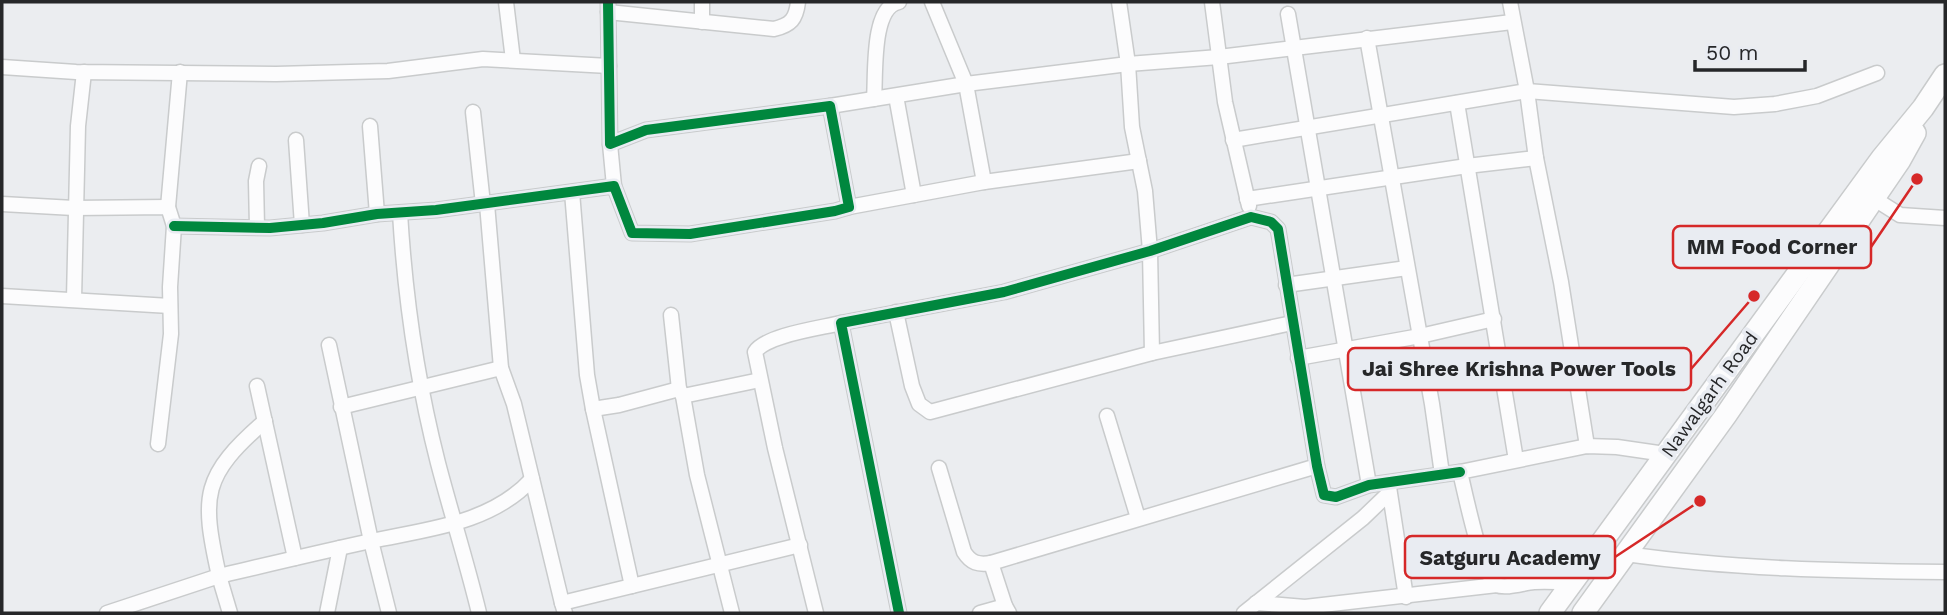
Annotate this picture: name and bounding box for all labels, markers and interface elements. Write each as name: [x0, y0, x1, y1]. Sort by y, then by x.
scale bar: [1695, 28, 1805, 72]
text: 50 m: [1706, 40, 1758, 65]
callout: MM Food Corner: [1673, 226, 1871, 268]
text: MM Food Corner: [1687, 234, 1857, 259]
street label: Nawalgarh Road: [1656, 327, 1763, 462]
callout: Jai Shree Krishna Power Tools: [1348, 348, 1691, 390]
text: Jai Shree Krishna Power Tools: [1362, 356, 1676, 381]
callout: Satguru Academy: [1405, 536, 1615, 578]
text: Satguru Academy: [1419, 545, 1601, 570]

